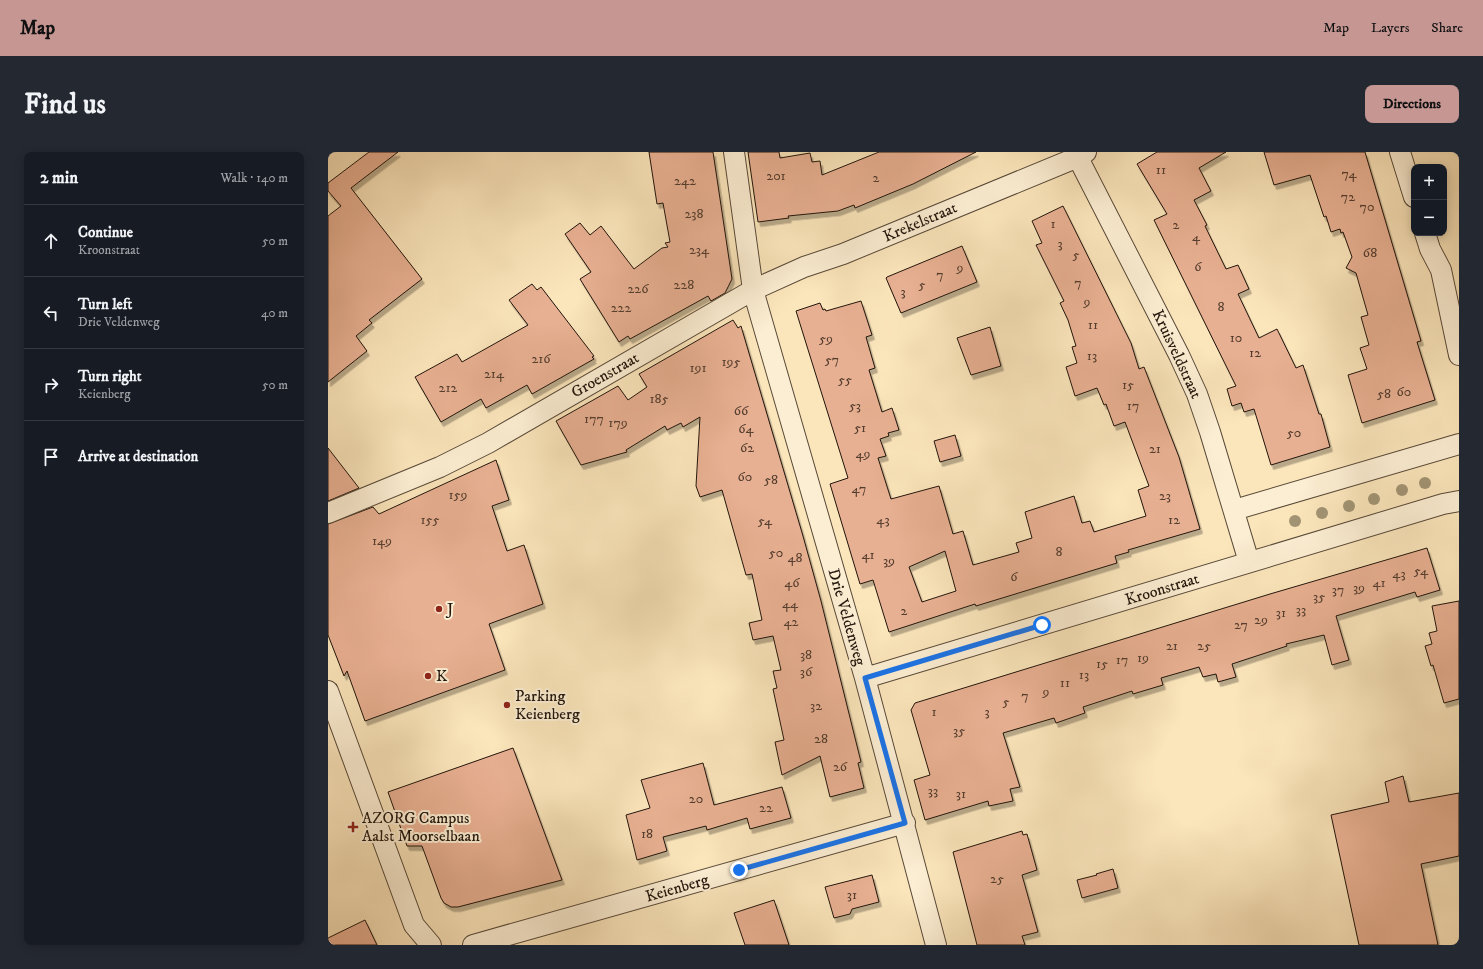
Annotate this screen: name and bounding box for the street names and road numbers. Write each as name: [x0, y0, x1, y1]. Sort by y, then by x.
street label: Krekelstraat: [880, 198, 960, 246]
street label: Kruisveldstraat: [1148, 306, 1206, 402]
street label: Groenstraat: [568, 348, 642, 402]
street label: Drie Veldenweg: [824, 566, 870, 668]
street label: Kroonstraat: [1123, 568, 1201, 610]
street label: Keienberg: [643, 869, 711, 907]

